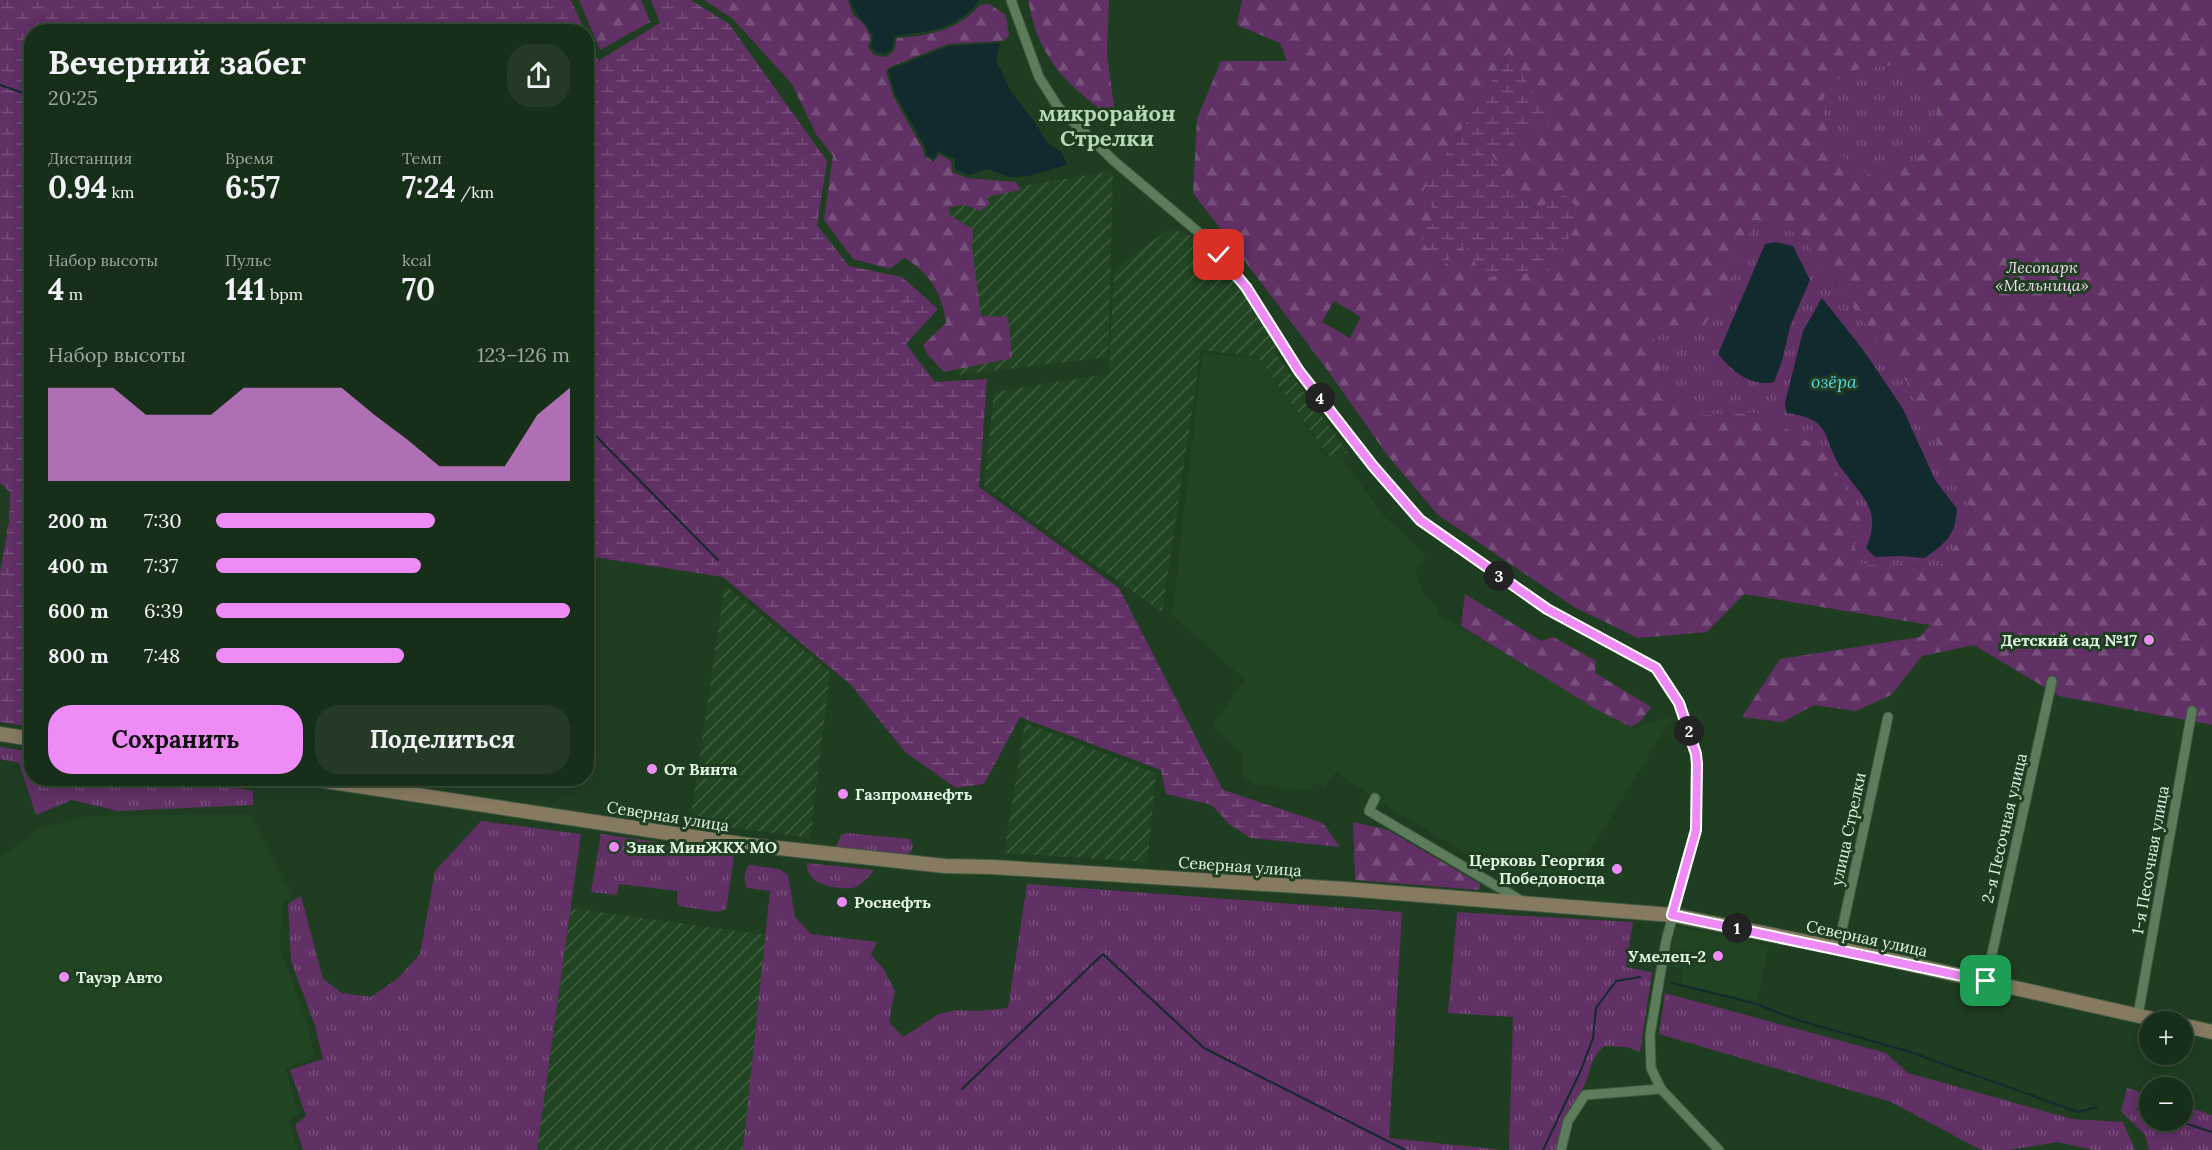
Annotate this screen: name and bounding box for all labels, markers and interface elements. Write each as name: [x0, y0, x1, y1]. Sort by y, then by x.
text: Вечерний забег: [48, 41, 306, 83]
button: share: [507, 44, 570, 107]
text: 20:25: [48, 85, 98, 110]
district label: микрорайон Стрелки: [1038, 99, 1176, 152]
text: Дистанция: [48, 148, 132, 168]
text: Время: [225, 148, 274, 168]
text: Темп: [402, 148, 442, 168]
text: 0.94: [48, 168, 107, 206]
text: 6:57: [225, 168, 280, 206]
text: 7:24: [402, 168, 456, 206]
text: km: [107, 182, 134, 202]
text: /km: [456, 182, 494, 202]
pin: [1193, 229, 1244, 280]
icon: check: [1202, 238, 1235, 271]
text: Набор высоты: [48, 250, 158, 270]
text: Пульс: [225, 250, 271, 270]
text: kcal: [402, 250, 432, 270]
park label: Лесопарк «Мельница»: [1995, 257, 2089, 295]
text: 4: [48, 270, 64, 308]
text: 141: [225, 270, 266, 308]
text: 70: [402, 270, 435, 308]
text: m: [64, 284, 83, 304]
text: bpm: [266, 284, 303, 304]
text: Набор высоты: [48, 342, 186, 367]
text: 123–126 m: [477, 342, 570, 367]
water label: озёра: [1811, 370, 1857, 393]
pin: 4: [1305, 383, 1335, 413]
text: 4: [1316, 388, 1324, 408]
text: 200 m: [48, 508, 108, 533]
text: 7:30: [144, 508, 182, 533]
text: 400 m: [48, 553, 108, 578]
text: 7:37: [144, 553, 178, 578]
pin: 3: [1484, 561, 1514, 591]
text: 3: [1495, 566, 1503, 586]
text: 600 m: [48, 598, 109, 623]
text: 6:39: [144, 598, 183, 623]
place label: Детский сад №17: [2001, 630, 2137, 650]
marker: Детский сад №17: [2142, 633, 2156, 647]
text: 800 m: [48, 643, 109, 668]
text: 7:48: [144, 643, 180, 668]
button: Сохранить: [48, 705, 303, 774]
button: Поделиться: [315, 705, 570, 774]
pin: 2: [1674, 716, 1704, 746]
text: 2: [1685, 721, 1693, 741]
street label: 2-я Песочная улица: [1977, 751, 2031, 905]
place label: От Винта: [664, 759, 738, 779]
marker: От Винта: [645, 762, 659, 776]
street label: улица Стрелки: [1826, 770, 1870, 888]
place label: Газпромнефть: [855, 784, 973, 804]
street label: 1-я Песочная улица: [2127, 784, 2173, 936]
marker: Газпромнефть: [836, 787, 850, 801]
street label: Северная улица: [605, 796, 731, 836]
place label: Знак МинЖКХ МО: [626, 837, 777, 857]
marker: Знак МинЖКХ МО: [607, 840, 621, 854]
place label: Церковь Георгия Победоносца: [1469, 850, 1606, 888]
street label: Северная улица: [1178, 852, 1302, 880]
marker: Церковь Георгия Победоносца: [1610, 862, 1624, 876]
place label: Роснефть: [854, 892, 931, 912]
marker: Роснефть: [835, 895, 849, 909]
pin: 1: [1722, 913, 1752, 943]
street label: Северная улица: [1804, 915, 1930, 961]
text: 1: [1734, 918, 1740, 938]
place label: Умелец-2: [1628, 946, 1706, 966]
marker: Умелец-2: [1711, 949, 1725, 963]
pin: [1960, 955, 2011, 1006]
icon: arrive: [1969, 964, 2002, 997]
place label: Тауэр Авто: [76, 967, 163, 987]
marker: Тауэр Авто: [57, 970, 71, 984]
map controls: [2139, 1011, 2193, 1131]
button: +: [2139, 1011, 2193, 1065]
button: −: [2139, 1077, 2193, 1131]

